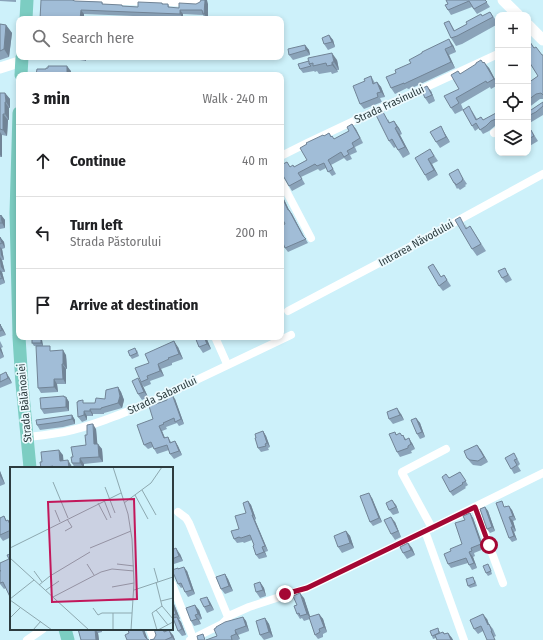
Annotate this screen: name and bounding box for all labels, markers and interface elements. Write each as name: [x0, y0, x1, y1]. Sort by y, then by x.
map controls: [495, 12, 531, 156]
button: +: [495, 12, 531, 48]
search box: [16, 16, 284, 60]
icon: search: [30, 27, 52, 49]
text: Search here: [62, 29, 134, 47]
button: −: [495, 48, 531, 84]
street label: Strada Frasinului: [352, 83, 426, 126]
button: locate: [495, 84, 531, 120]
text: 3 min: [32, 88, 70, 109]
text: Walk · 240 m: [202, 91, 268, 106]
button: layers: [495, 120, 531, 156]
icon: ahead: [32, 150, 54, 172]
text: Continue: [70, 152, 126, 170]
text: 40 m: [242, 153, 268, 168]
text: Turn left: [70, 216, 123, 234]
street label: Intrarea Năvodului: [377, 217, 456, 269]
icon: left: [32, 222, 54, 244]
text: 200 m: [236, 225, 268, 240]
text: Strada Păstorului: [70, 234, 161, 249]
icon: arrive: [32, 294, 54, 316]
text: Arrive at destination: [70, 296, 198, 314]
street label: Strada Bălănoaiei: [15, 363, 34, 443]
street label: Strada Sabarului: [126, 374, 199, 417]
inset map: [10, 467, 173, 630]
route start: [480, 536, 498, 554]
route end: [276, 585, 294, 603]

